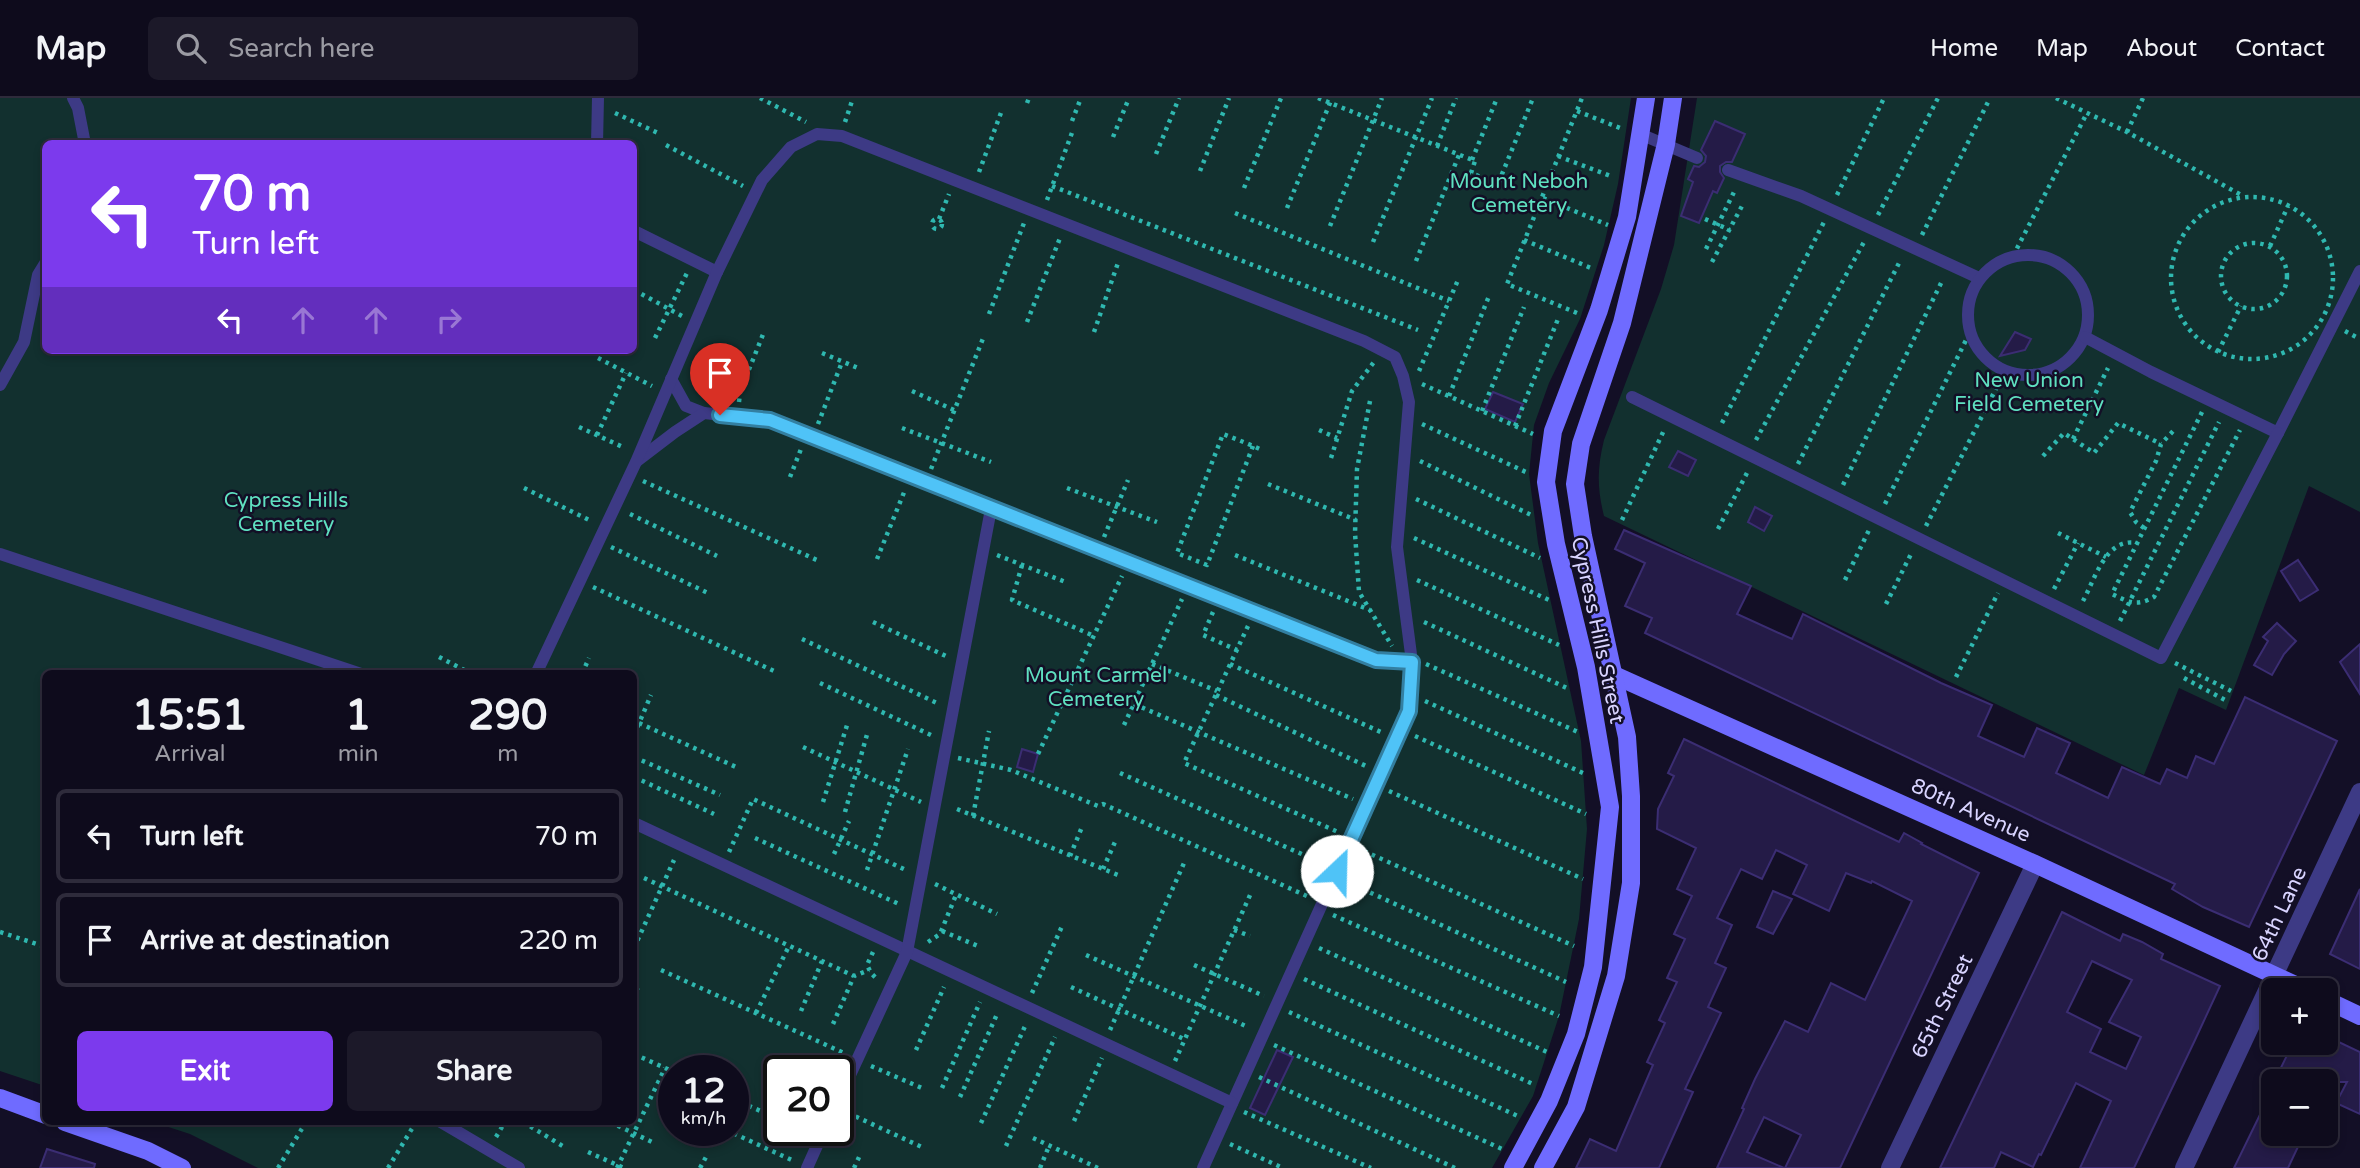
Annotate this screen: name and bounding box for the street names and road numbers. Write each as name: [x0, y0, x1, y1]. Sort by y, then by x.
street label: Cypress Hills Street: [1566, 534, 1630, 726]
street label: 80th Avenue: [1907, 773, 2034, 848]
street label: 64th Lane: [2247, 863, 2312, 965]
street label: 65th Street: [1907, 950, 1978, 1062]

